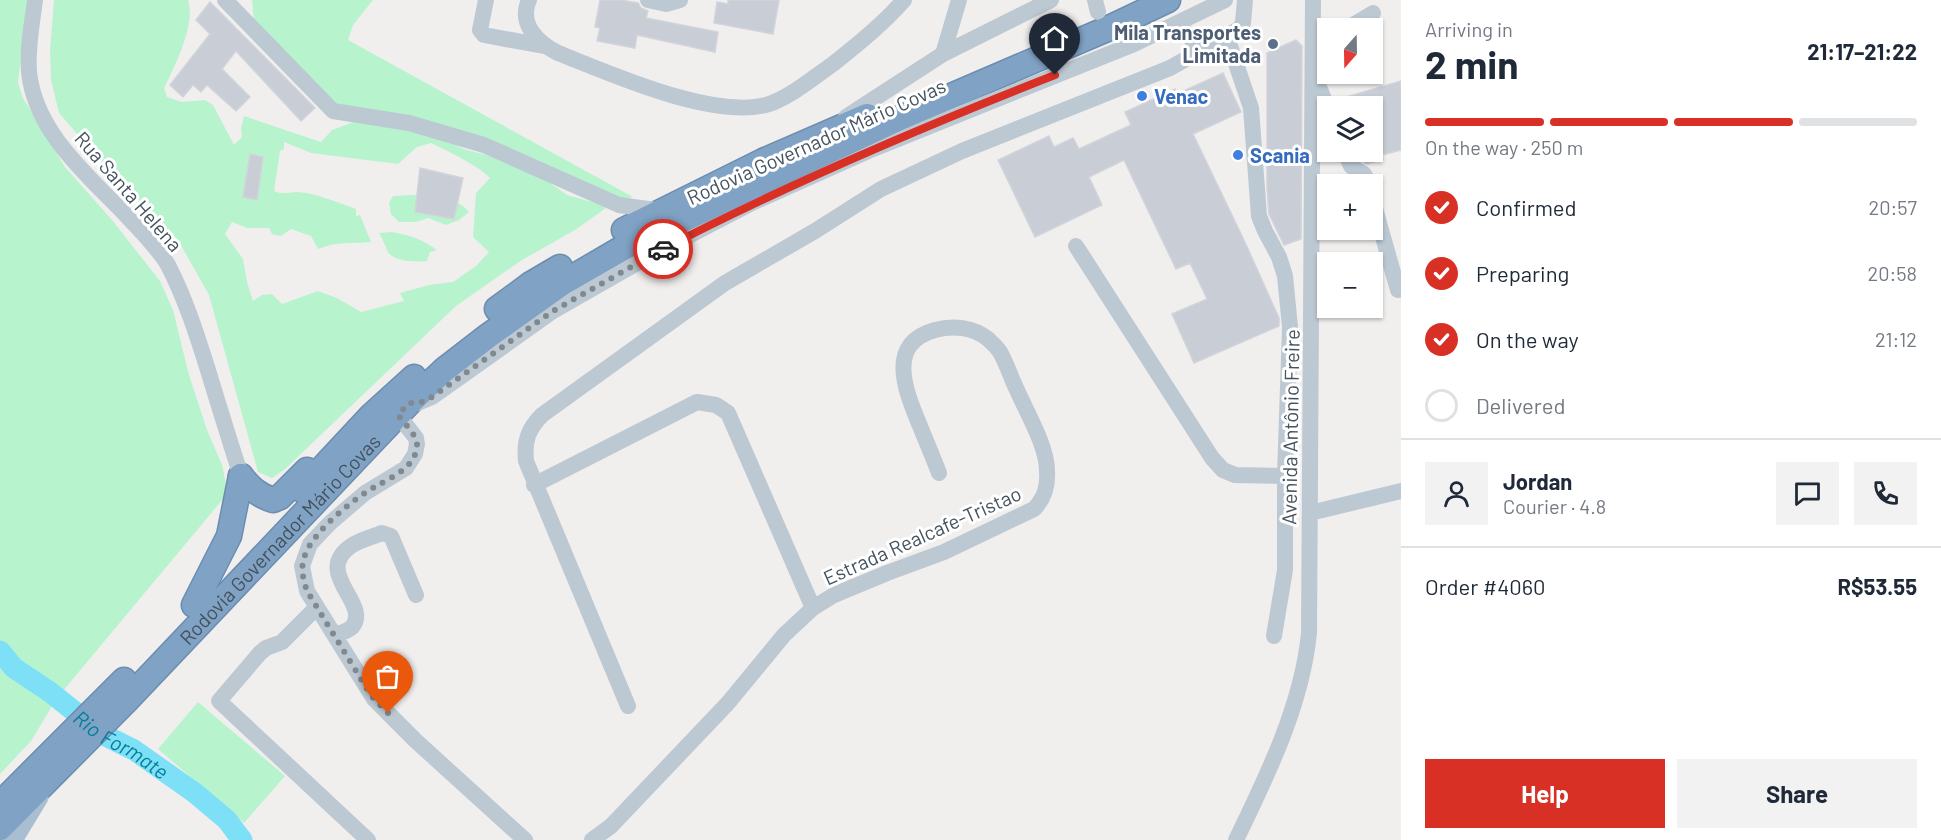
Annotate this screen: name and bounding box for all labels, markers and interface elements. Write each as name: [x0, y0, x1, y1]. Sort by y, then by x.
pin: [1029, 13, 1080, 75]
text: Arriving in: [1425, 17, 1513, 41]
north arrow: [1317, 18, 1383, 84]
map controls: [1317, 18, 1383, 318]
place label: Mila Transportes Limitada: [1114, 20, 1261, 67]
icon: home: [1038, 22, 1071, 55]
marker: Mila Transportes Limitada: [1266, 37, 1280, 51]
text: 21:17–21:22: [1807, 38, 1917, 64]
text: 2 min: [1425, 40, 1518, 87]
street label: Rodovia Governador Mário Covas: [683, 73, 949, 209]
place label: Venac: [1154, 84, 1209, 108]
marker: Venac: [1135, 89, 1149, 103]
button: layers: [1317, 96, 1383, 162]
street label: Rua Santa Helena: [70, 126, 188, 256]
text: On the way · 250 m: [1425, 135, 1583, 159]
place label: Scania: [1250, 143, 1310, 167]
marker: Scania: [1231, 148, 1245, 162]
button: +: [1317, 174, 1383, 240]
icon: check: [1425, 191, 1458, 224]
text: Confirmed: [1476, 194, 1576, 220]
text: 20:57: [1868, 195, 1917, 219]
courier: [633, 219, 693, 279]
icon: car: [647, 233, 680, 266]
button: −: [1317, 252, 1383, 318]
icon: check: [1425, 257, 1458, 290]
text: Preparing: [1476, 260, 1569, 286]
text: 20:58: [1868, 261, 1917, 285]
icon: check: [1425, 323, 1458, 356]
text: On the way: [1476, 326, 1579, 352]
text: 21:12: [1875, 327, 1917, 351]
street label: Avenida Antônio Freire: [1276, 329, 1304, 525]
text: Delivered: [1476, 392, 1565, 418]
street label: Rodovia Governador Mário Covas: [174, 429, 385, 649]
button: person: [1425, 462, 1488, 525]
button: chat: [1776, 462, 1839, 525]
button: phone: [1854, 462, 1917, 525]
text: Jordan: [1503, 468, 1572, 494]
street label: Estrada Realcafe-Tristao: [819, 481, 1025, 589]
text: Courier · 4.8: [1503, 494, 1606, 518]
text: Order #4060: [1425, 573, 1546, 599]
text: R$53.55: [1838, 573, 1917, 599]
pin: [362, 651, 413, 713]
icon: bag: [371, 660, 404, 693]
water label: Rio Formate: [69, 704, 174, 783]
button: Help: [1425, 759, 1665, 828]
button: Share: [1677, 759, 1917, 828]

